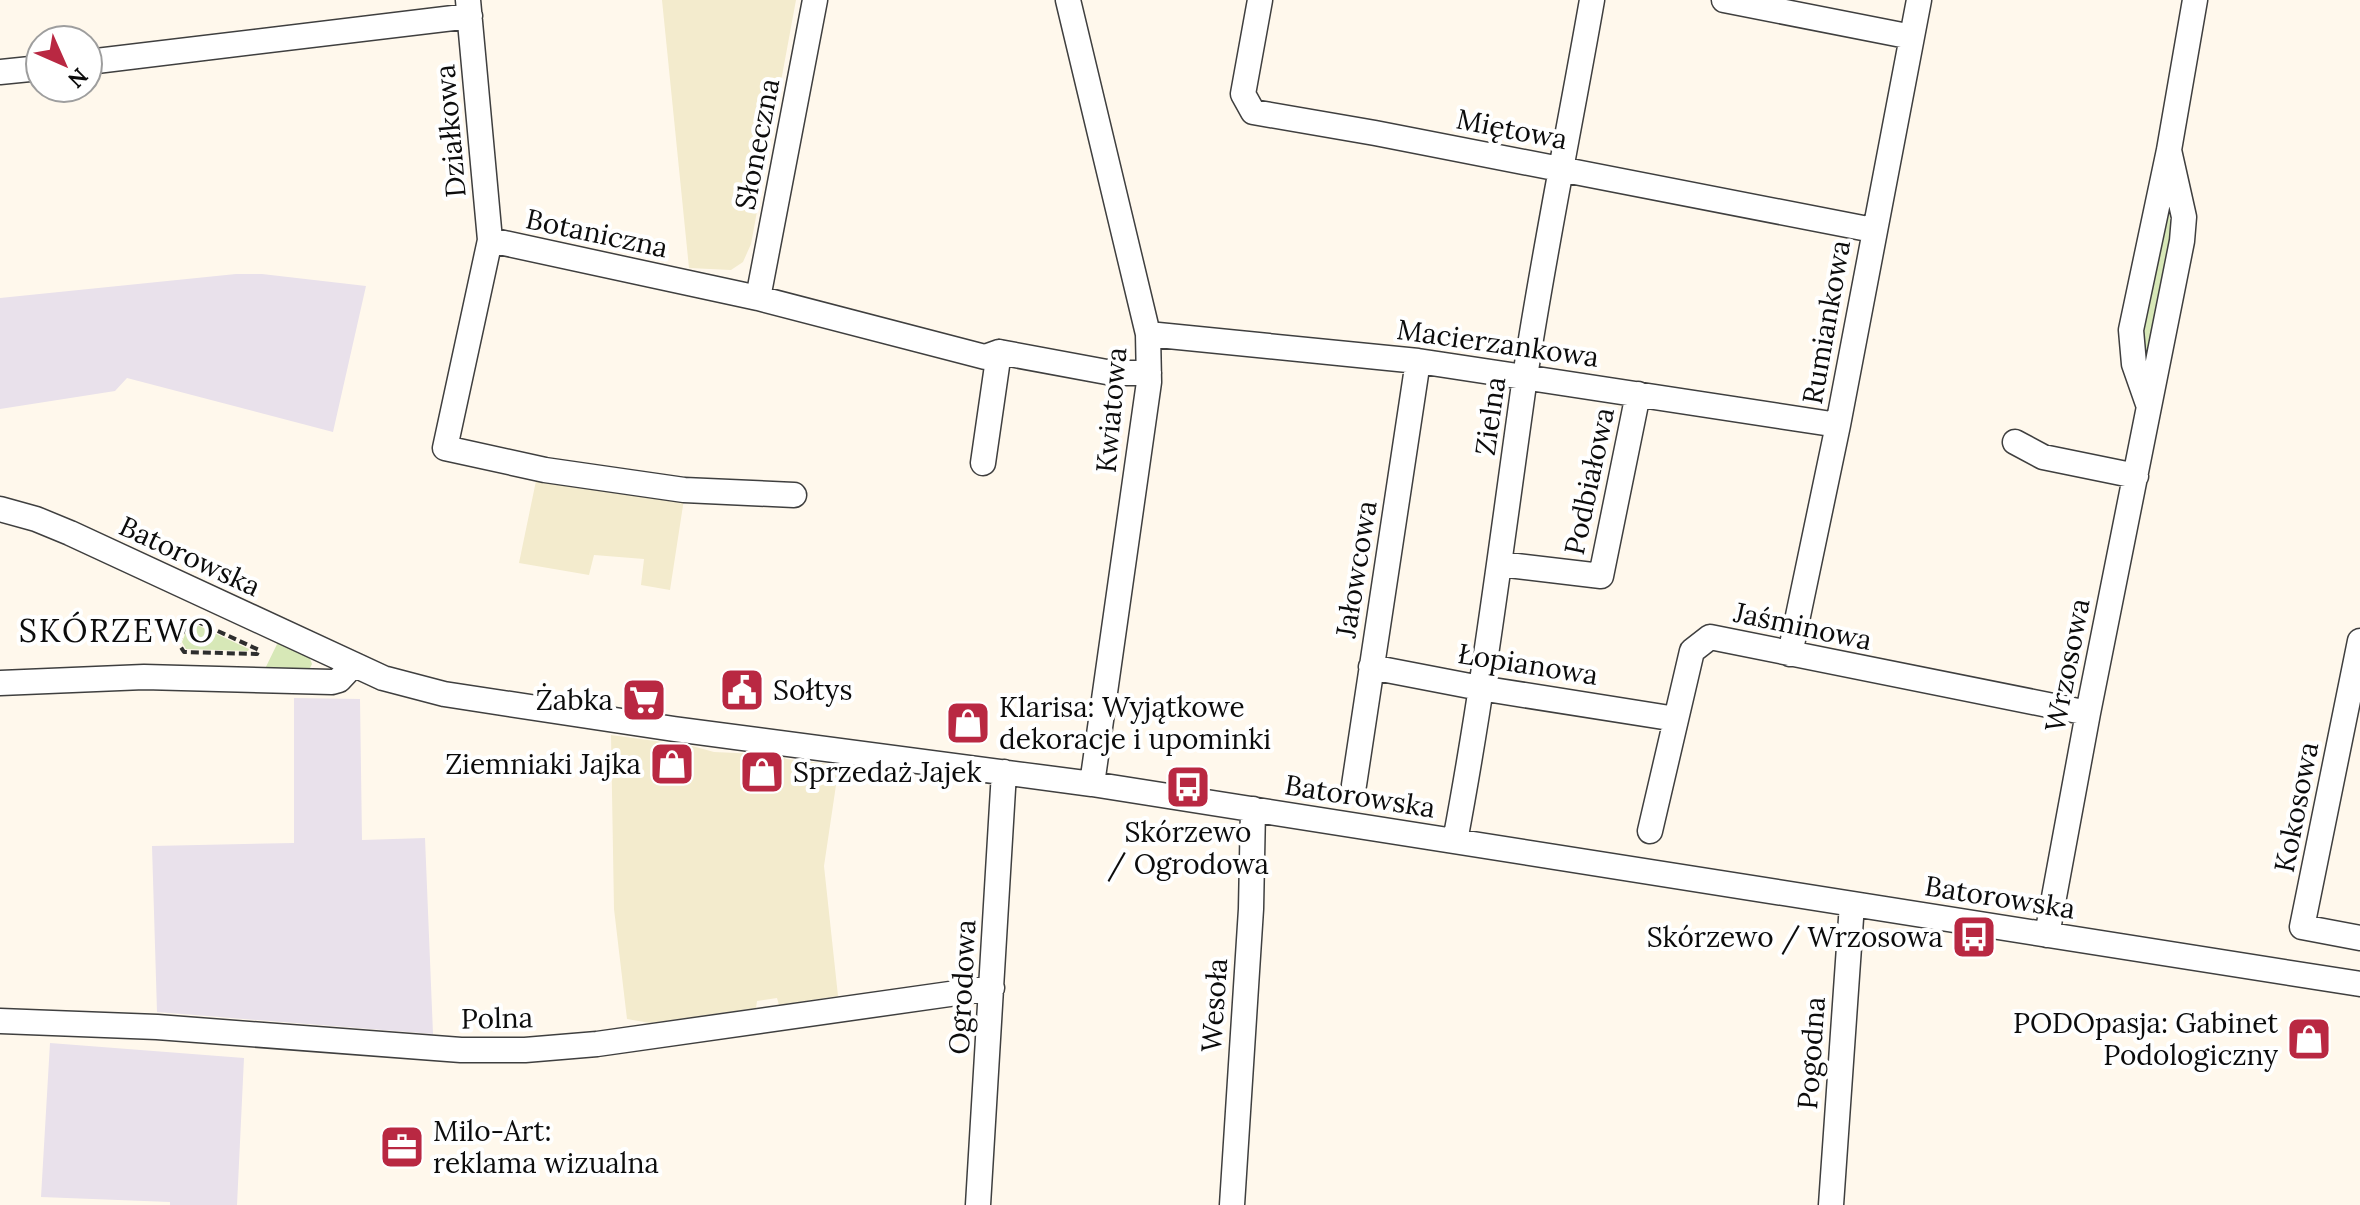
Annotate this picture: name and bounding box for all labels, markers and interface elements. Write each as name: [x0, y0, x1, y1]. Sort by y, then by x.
north arrow: [24, 24, 104, 104]
text: N: [62, 62, 94, 94]
street label: Działkowa: [426, 63, 474, 199]
street label: Słoneczna: [727, 75, 787, 213]
street label: Miętowa: [1454, 101, 1570, 157]
street label: Botaniczna: [523, 200, 671, 266]
street label: Rumiankowa: [1794, 237, 1858, 407]
street label: Macierzankowa: [1395, 311, 1601, 375]
street label: Kwiatowa: [1088, 346, 1134, 474]
street label: Zielna: [1467, 374, 1513, 458]
street label: Podbiałowa: [1556, 404, 1622, 558]
street label: Jałowcowa: [1327, 498, 1385, 641]
street label: Batorowska: [114, 508, 266, 604]
street label: Jaśminowa: [1730, 594, 1875, 658]
street label: Wrzosowa: [2036, 595, 2098, 735]
district label: SKÓRZEWO: [19, 610, 215, 651]
street label: Łopianowa: [1455, 635, 1601, 693]
public building icon: Sołtys: [718, 666, 766, 714]
place label: Sołtys: [773, 672, 852, 708]
supermarket icon: Żabka: [620, 676, 668, 724]
place label: Żabka: [536, 682, 613, 718]
place label: Klarisa: Wyjątkowe dekoracje i upominki: [999, 689, 1271, 757]
shop icon: Klarisa: Wyjątkowe dekoracje i upominki: [944, 699, 992, 747]
street label: Kokosowa: [2266, 739, 2326, 875]
shop icon: Ziemniaki Jajka: [648, 740, 696, 788]
place label: Ziemniaki Jajka: [445, 746, 641, 782]
shop icon: Sprzedaż Jajek: [738, 748, 786, 796]
place label: Sprzedaż Jajek: [793, 754, 982, 790]
bus stop icon: Skórzewo / Ogrodowa: [1164, 763, 1212, 811]
street label: Batorowska: [1282, 766, 1438, 826]
place label: Skórzewo / Ogrodowa: [1107, 814, 1269, 882]
street label: Batorowska: [1922, 867, 2078, 927]
bus stop icon: Skórzewo / Wrzosowa: [1950, 913, 1998, 961]
street label: Ogrodowa: [940, 918, 984, 1056]
place label: Skórzewo / Wrzosowa: [1647, 919, 1943, 955]
street label: Wesoła: [1193, 957, 1235, 1053]
street label: Pogodna: [1789, 995, 1833, 1111]
street label: Polna: [461, 999, 533, 1037]
place label: PODOpasja: Gabinet Podologiczny: [2013, 1005, 2278, 1073]
shop icon: PODOpasja: Gabinet Podologiczny: [2285, 1015, 2333, 1063]
place label: Milo-Art: reklama wizualna: [433, 1113, 659, 1181]
office icon: Milo-Art: reklama wizualna: [378, 1123, 426, 1171]

